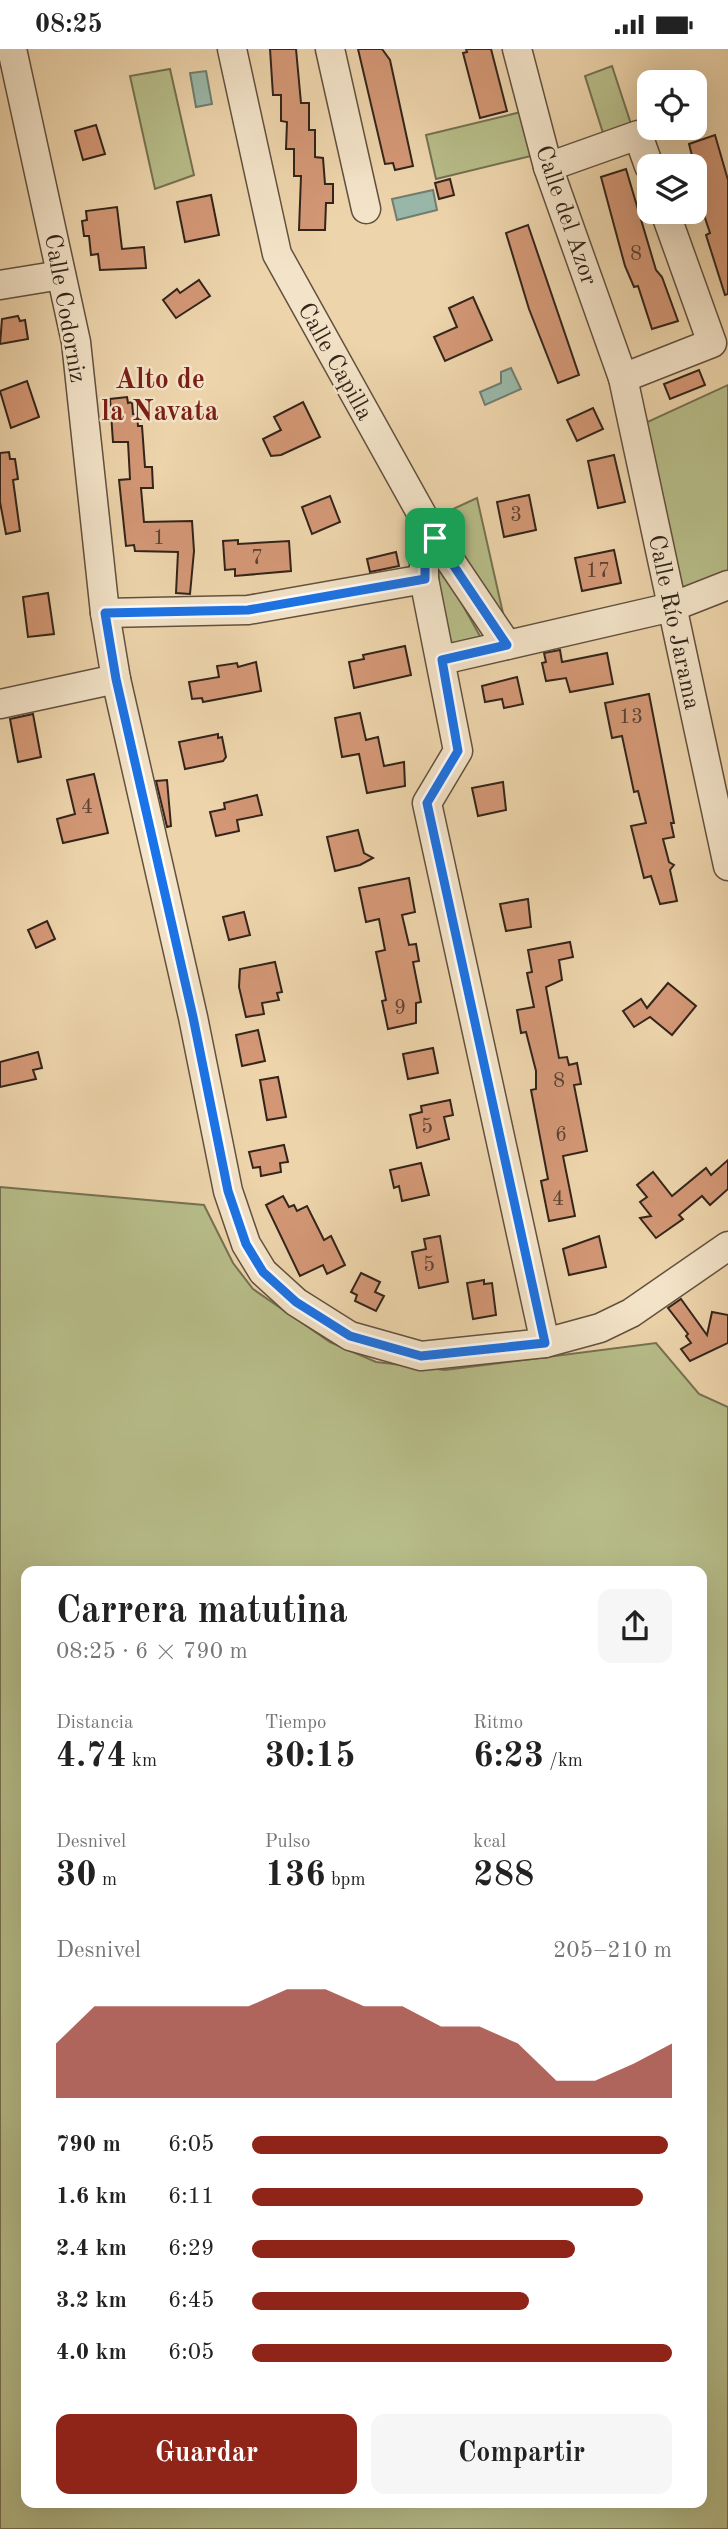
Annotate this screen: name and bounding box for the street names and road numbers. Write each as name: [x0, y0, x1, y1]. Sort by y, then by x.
street label: Calle del Azor: [530, 143, 600, 289]
street label: Calle Codorniz: [39, 232, 89, 385]
street label: Calle Capilla: [292, 299, 376, 425]
street label: Calle Río Jarama: [643, 533, 703, 712]

